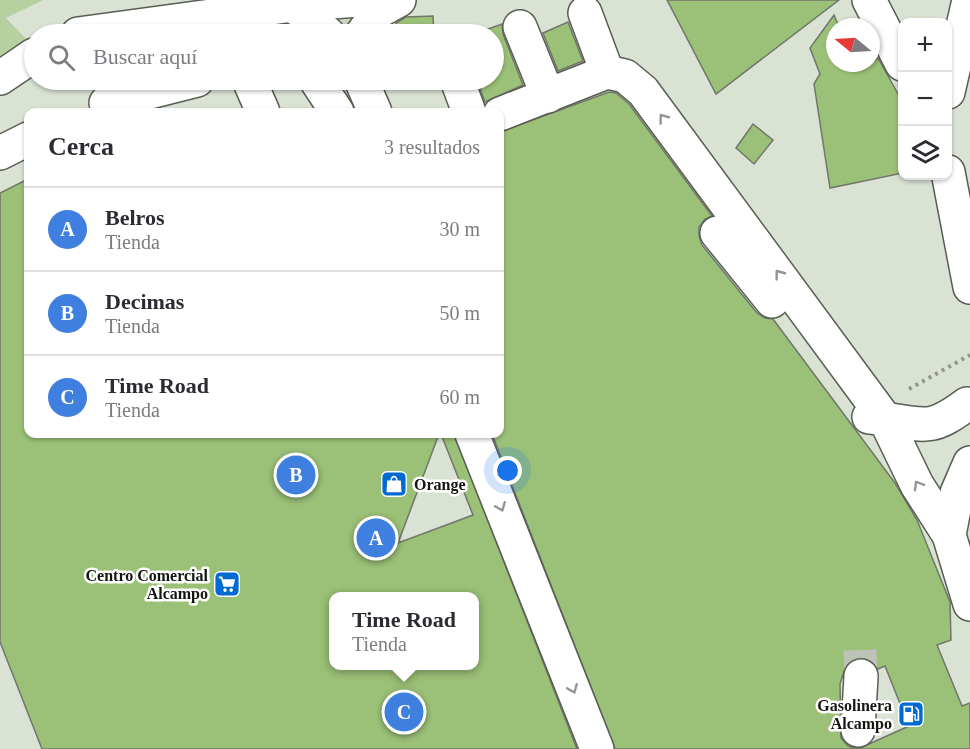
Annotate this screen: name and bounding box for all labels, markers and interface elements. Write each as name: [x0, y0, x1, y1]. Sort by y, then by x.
north arrow: [826, 18, 880, 72]
map controls: [898, 18, 952, 180]
button: +: [898, 18, 952, 72]
search box: [24, 24, 504, 90]
icon: search: [45, 41, 78, 74]
text: Buscar aquí: [93, 44, 197, 69]
button: −: [898, 72, 952, 126]
one-way arrow: [659, 113, 670, 124]
button: layers: [898, 126, 952, 180]
text: Cerca: [48, 132, 114, 161]
text: 3 resultados: [384, 136, 480, 158]
text: Belros: [105, 205, 164, 230]
text: A: [60, 218, 75, 240]
text: 30 m: [439, 218, 480, 240]
text: Tienda: [105, 231, 160, 253]
one-way arrow: [775, 270, 786, 281]
text: Decimas: [105, 289, 184, 314]
text: B: [61, 302, 74, 324]
text: 50 m: [439, 302, 480, 324]
text: Tienda: [105, 315, 160, 337]
text: Time Road: [105, 373, 209, 398]
text: C: [60, 386, 75, 408]
text: 60 m: [439, 386, 480, 408]
text: Tienda: [105, 399, 160, 421]
pin: B: [276, 452, 316, 498]
your location: [493, 456, 522, 485]
shop icon: Orange: [379, 469, 409, 499]
place label: Orange: [414, 476, 466, 494]
one-way arrow: [914, 481, 925, 491]
one-way arrow: [494, 501, 506, 512]
pin: A: [356, 516, 395, 560]
place label: Centro Comercial Alcampo: [86, 567, 209, 603]
supermarket icon: Centro Comercial Alcampo: [212, 569, 242, 599]
popup: [329, 592, 479, 670]
text: Time Road: [352, 607, 456, 632]
text: Tienda: [352, 633, 407, 655]
one-way arrow: [566, 682, 578, 693]
pin: C: [384, 690, 424, 734]
place label: Gasolinera Alcampo: [817, 697, 892, 733]
fuel station icon: Gasolinera Alcampo: [896, 699, 926, 729]

